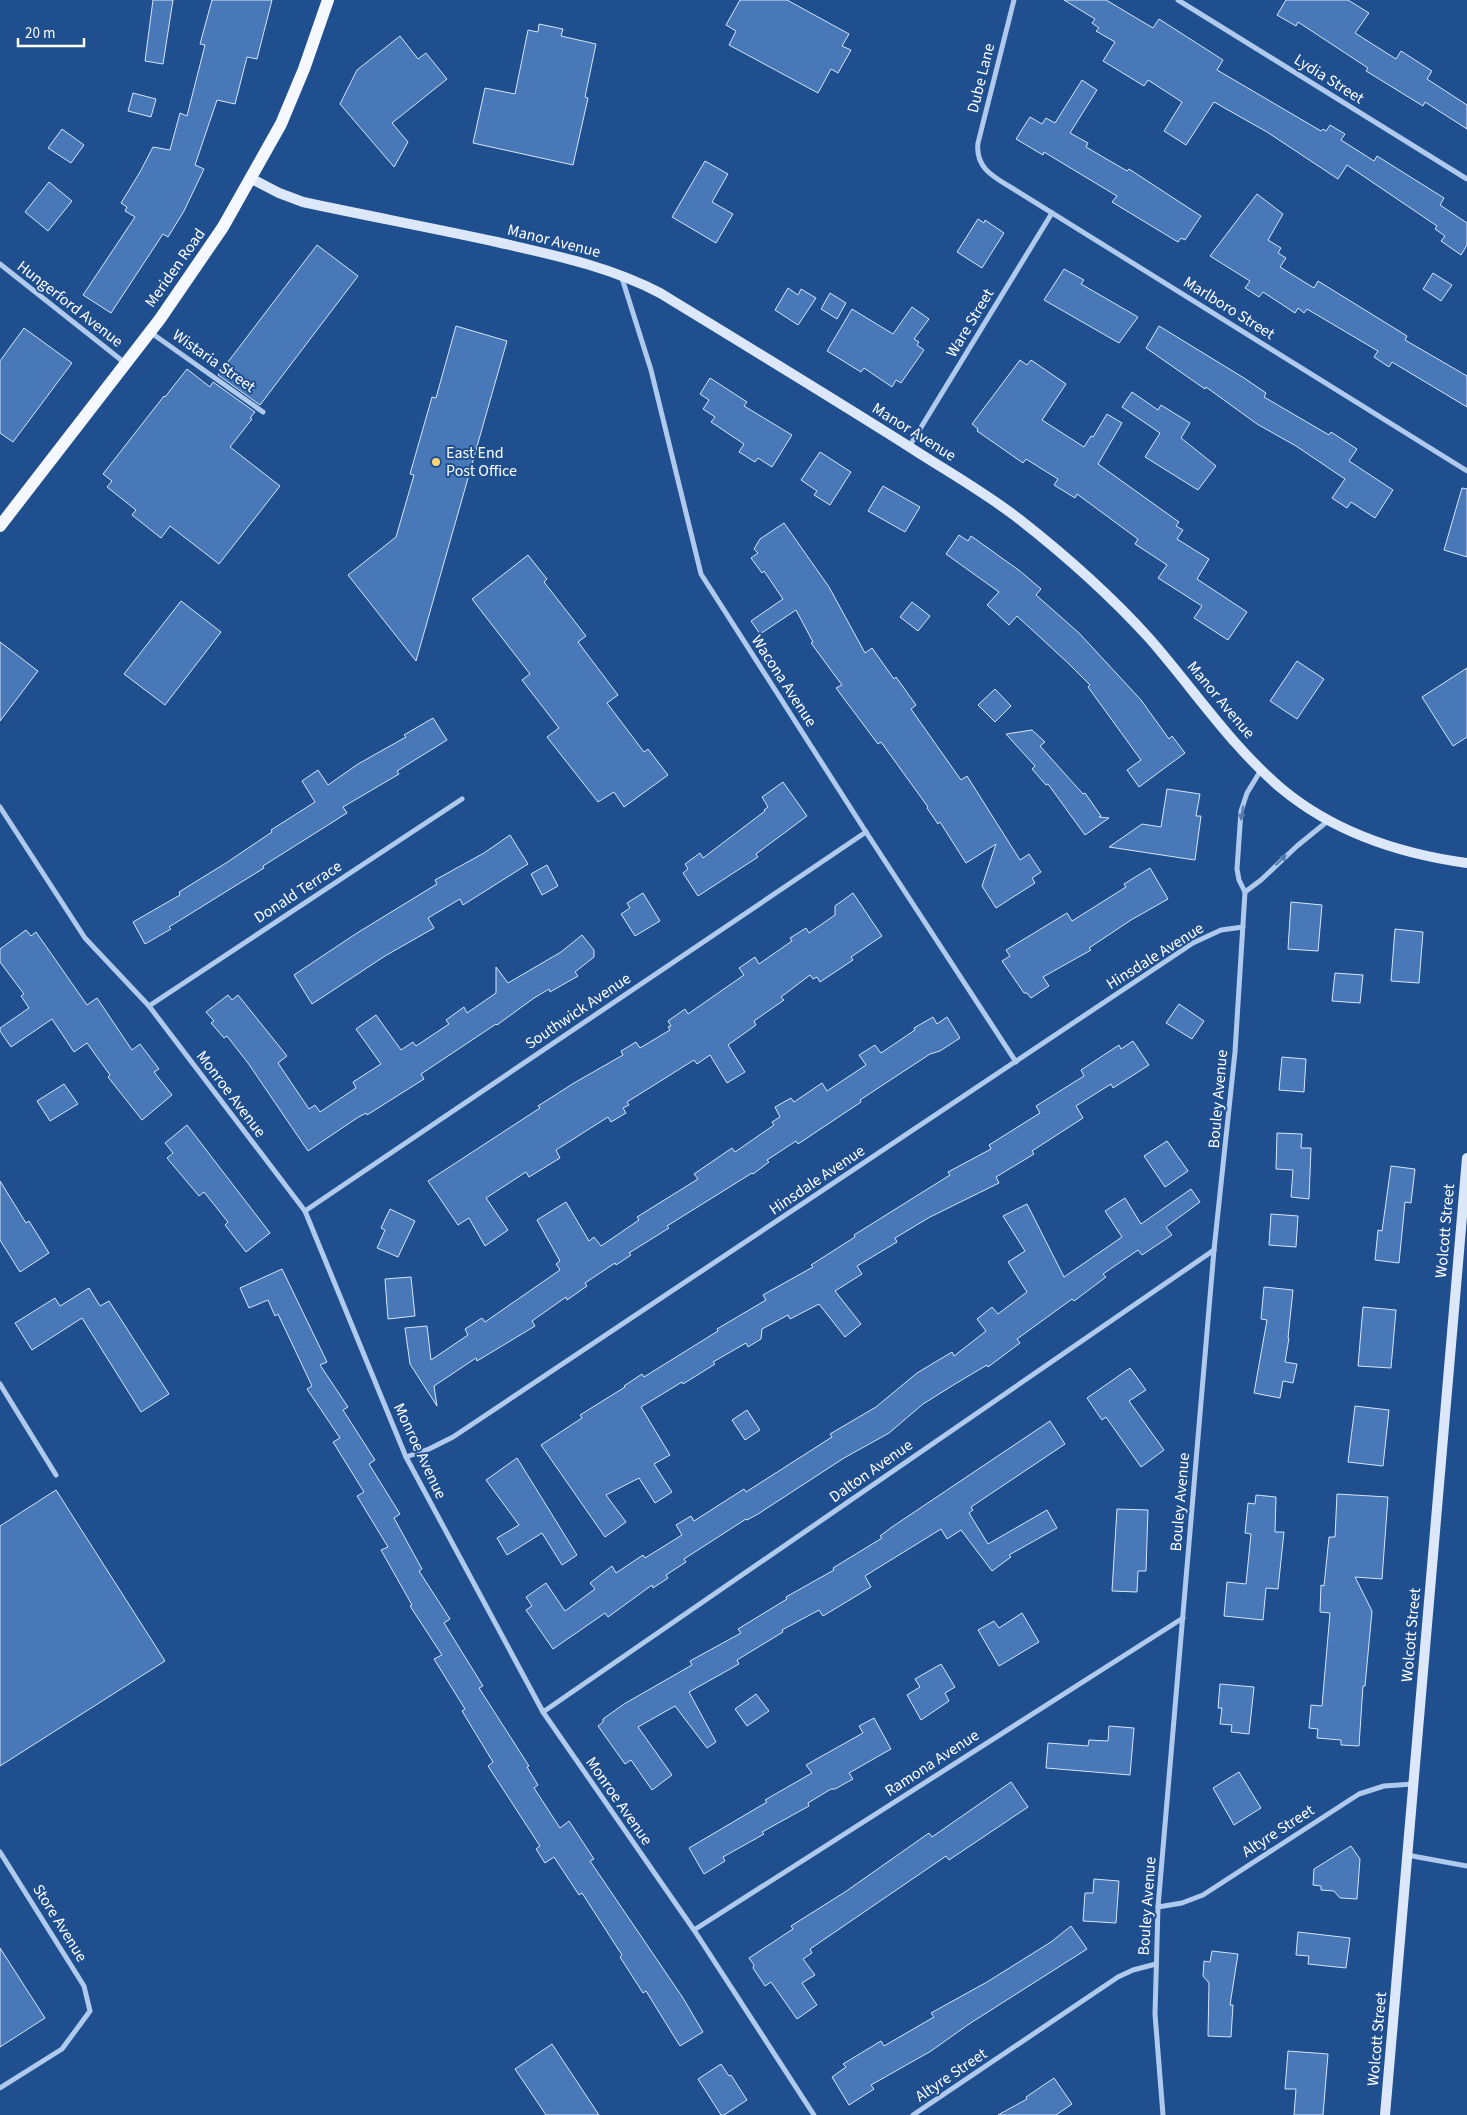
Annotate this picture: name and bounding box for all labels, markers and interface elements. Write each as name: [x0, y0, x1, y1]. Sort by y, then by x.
scale bar: [18, 15, 84, 47]
text: 20 m: [25, 23, 55, 44]
street label: Dube Lane: [962, 41, 1000, 115]
street label: Lydia Street: [1290, 49, 1369, 110]
street label: Manor Avenue: [505, 219, 603, 263]
street label: Meriden Road: [140, 224, 210, 312]
street label: Hungerford Avenue: [12, 256, 128, 352]
street label: Marlboro Street: [1179, 271, 1280, 345]
street label: Ware Street: [941, 284, 1000, 362]
street label: Wistaria Street: [168, 324, 260, 398]
street label: Manor Avenue: [868, 397, 960, 467]
place label: East End Post Office: [446, 442, 517, 482]
marker: East End Post Office: [430, 456, 442, 468]
street label: Wacona Avenue: [746, 631, 822, 731]
street label: Manor Avenue: [1182, 656, 1260, 744]
one-way arrow: [1237, 806, 1245, 822]
one-way arrow: [1275, 854, 1287, 866]
street label: Donald Terrace: [250, 855, 346, 929]
street label: Hinsdale Avenue: [1102, 917, 1208, 995]
street label: Southwick Avenue: [521, 967, 635, 1055]
street label: Monroe Avenue: [191, 1046, 271, 1142]
street label: Bouley Avenue: [1203, 1049, 1233, 1149]
street label: Hinsdale Avenue: [765, 1140, 869, 1220]
street label: Wolcott Street: [1430, 1182, 1460, 1279]
street label: Monroe Avenue: [388, 1399, 452, 1503]
street label: Dalton Avenue: [825, 1434, 917, 1508]
street label: Bouley Avenue: [1165, 1452, 1195, 1552]
street label: Wolcott Street: [1396, 1586, 1426, 1683]
street label: Ramona Avenue: [881, 1724, 983, 1802]
street label: Monroe Avenue: [580, 1752, 658, 1850]
street label: Altyre Street: [1238, 1799, 1319, 1863]
street label: Bouley Avenue: [1133, 1856, 1161, 1956]
street label: Store Avenue: [27, 1880, 93, 1966]
street label: Wolcott Street: [1362, 1990, 1392, 2087]
street label: Altyre Street: [911, 2043, 992, 2107]

